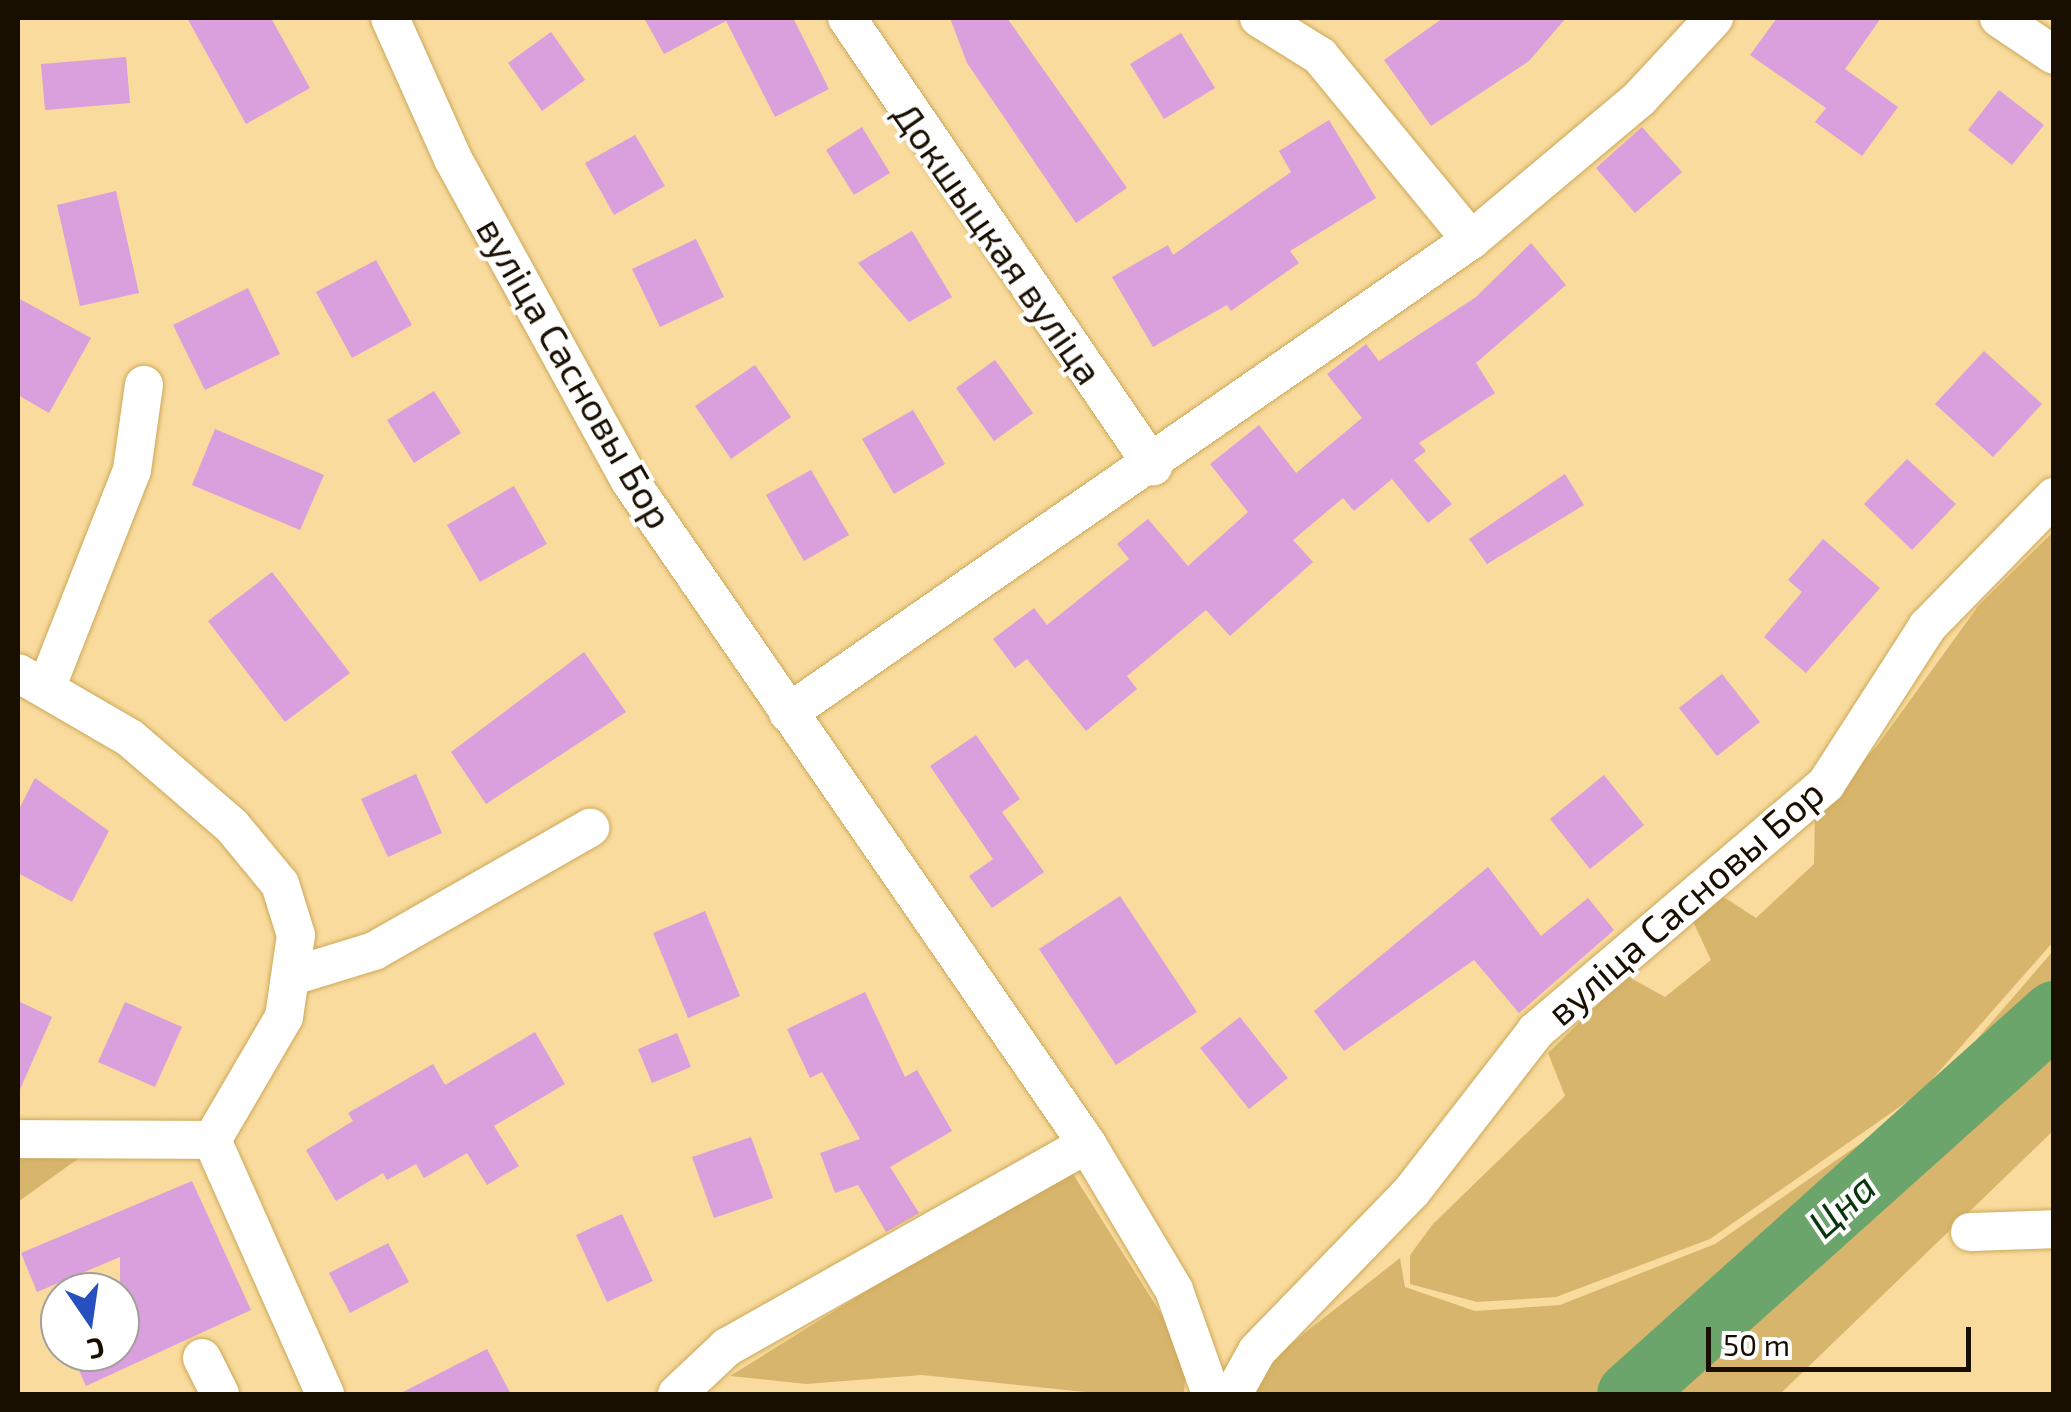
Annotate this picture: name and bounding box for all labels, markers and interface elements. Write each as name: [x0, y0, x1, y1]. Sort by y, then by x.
street label: Докшыцкая вуліца: [884, 93, 1112, 393]
street label: вуліца Сасновы Бор: [467, 209, 683, 537]
street label: вуліца Сасновы Бор: [1537, 770, 1833, 1034]
water label: Цна: [1798, 1162, 1884, 1246]
north arrow: [40, 1272, 140, 1372]
scale bar: [1711, 1307, 1976, 1369]
text: 50 m: [1723, 1326, 1790, 1362]
text: С: [84, 1331, 108, 1368]

